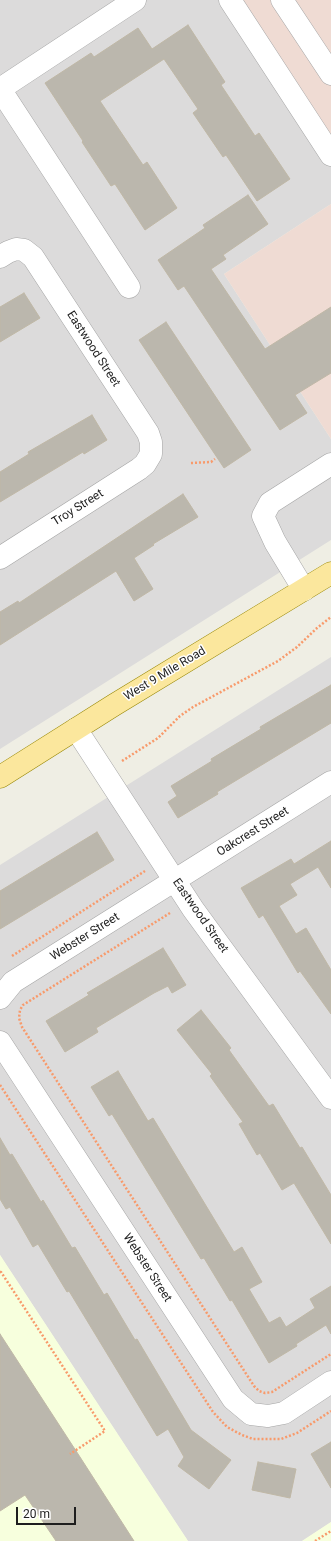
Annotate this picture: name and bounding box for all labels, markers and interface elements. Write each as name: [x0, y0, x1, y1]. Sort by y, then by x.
street label: Eastwood Street: [63, 308, 123, 390]
street label: Troy Street: [50, 487, 106, 529]
street label: West 9 Mile Road: [122, 644, 208, 704]
street label: Oakcrest Street: [214, 804, 292, 860]
street label: Eastwood Street: [169, 876, 231, 956]
street label: Webster Street: [48, 910, 122, 964]
street label: Webster Street: [120, 1231, 174, 1305]
scale bar: [18, 1499, 78, 1525]
text: 20 m: [23, 1507, 50, 1521]

